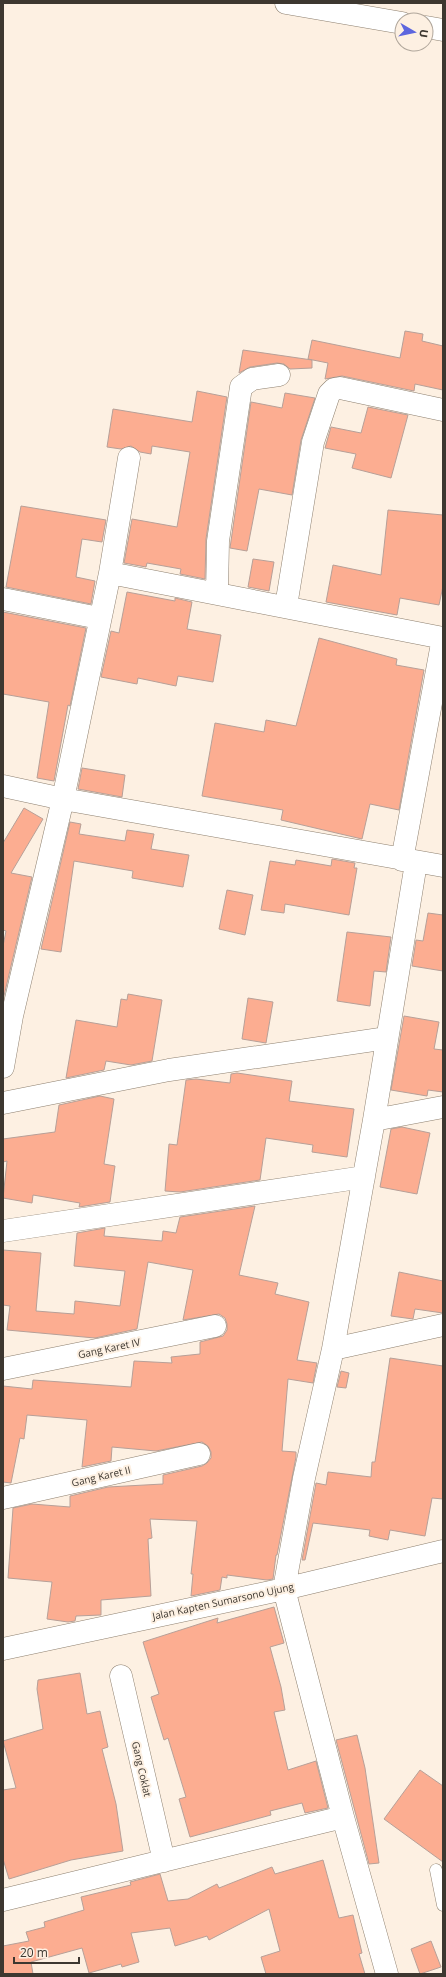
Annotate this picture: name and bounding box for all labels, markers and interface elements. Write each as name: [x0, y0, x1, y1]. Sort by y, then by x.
north arrow: [394, 12, 434, 52]
text: U: [416, 28, 432, 39]
street label: Gang Karet IV: [77, 1335, 141, 1361]
street label: Gang Karet II: [70, 1462, 132, 1490]
street label: Jalan Kapten Sumarsono Ujung: [150, 1579, 296, 1623]
street label: Gang Coklat: [129, 1740, 155, 1798]
scale bar: [14, 1939, 79, 1965]
text: 20 m: [20, 1944, 48, 1961]

